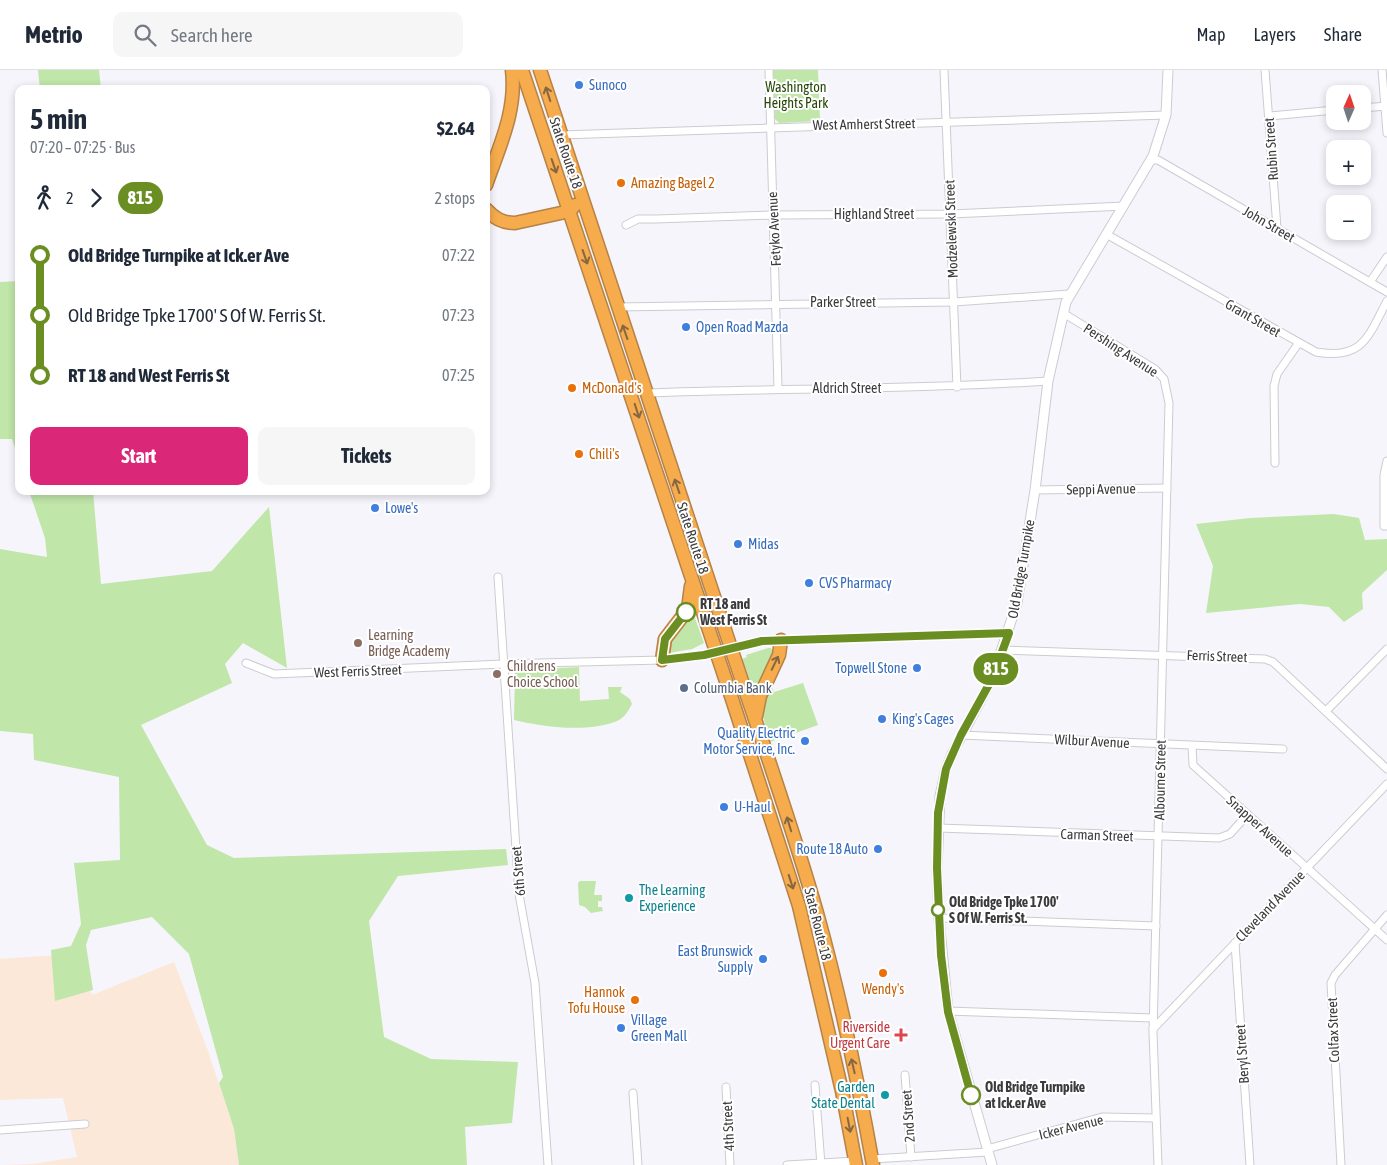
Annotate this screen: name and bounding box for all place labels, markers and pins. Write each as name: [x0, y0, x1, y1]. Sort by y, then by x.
place label: Sunoco: [589, 77, 627, 93]
marker: Sunoco: [573, 79, 585, 91]
place label: Amazing Bagel 2: [631, 175, 715, 191]
marker: Amazing Bagel 2: [615, 177, 627, 189]
place label: Open Road Mazda: [696, 319, 788, 335]
marker: Open Road Mazda: [680, 321, 692, 333]
place label: McDonald's: [582, 380, 642, 396]
marker: McDonald's: [566, 382, 578, 394]
place label: Chili's: [589, 446, 620, 462]
marker: Chili's: [573, 448, 585, 460]
place label: Lowe's: [385, 500, 418, 516]
marker: Lowe's: [369, 502, 381, 514]
place label: Midas: [748, 536, 779, 552]
marker: Midas: [732, 538, 744, 550]
place label: CVS Pharmacy: [819, 575, 892, 591]
marker: CVS Pharmacy: [803, 577, 815, 589]
place label: RT 18 and West Ferris St: [699, 596, 767, 628]
marker: RT 18 and West Ferris St: [676, 602, 696, 622]
place label: Learning Bridge Academy: [368, 627, 450, 659]
marker: Learning Bridge Academy: [352, 637, 364, 649]
place label: Childrens Choice School: [507, 658, 578, 690]
place label: Topwell Stone: [835, 660, 907, 676]
marker: Topwell Stone: [911, 662, 923, 674]
marker: Childrens Choice School: [491, 668, 503, 680]
place label: Columbia Bank: [694, 680, 772, 696]
marker: Columbia Bank: [678, 682, 690, 694]
place label: King's Cages: [892, 711, 954, 727]
marker: King's Cages: [876, 713, 888, 725]
place label: Quality Electric Motor Service, Inc.: [703, 725, 796, 757]
marker: Quality Electric Motor Service, Inc.: [799, 735, 811, 747]
place label: U-Haul: [734, 799, 771, 815]
marker: U-Haul: [718, 801, 730, 813]
place label: Route 18 Auto: [796, 841, 868, 857]
marker: Route 18 Auto: [872, 843, 884, 855]
place label: The Learning Experience: [639, 882, 705, 914]
marker: The Learning Experience: [623, 892, 635, 904]
place label: Old Bridge Tpke 1700' S Of W. Ferris St.: [949, 894, 1059, 926]
marker: Old Bridge Tpke 1700' S Of W. Ferris St.: [931, 903, 945, 917]
place label: East Brunswick Supply: [677, 943, 753, 975]
marker: East Brunswick Supply: [757, 953, 769, 965]
marker: Wendy's: [877, 967, 889, 979]
place label: Wendy's: [862, 981, 904, 997]
place label: Hannok Tofu House: [568, 984, 625, 1016]
marker: Hannok Tofu House: [629, 994, 641, 1006]
place label: Village Green Mall: [631, 1012, 687, 1044]
place label: Riverside Urgent Care: [830, 1019, 890, 1051]
marker: Village Green Mall: [615, 1022, 627, 1034]
marker: Riverside Urgent Care: [894, 1028, 908, 1042]
place label: Garden State Dental: [811, 1079, 875, 1111]
place label: Old Bridge Turnpike at Ick.er Ave: [985, 1079, 1085, 1111]
marker: Old Bridge Turnpike at Ick.er Ave: [961, 1085, 981, 1105]
marker: Garden State Dental: [879, 1089, 891, 1101]

